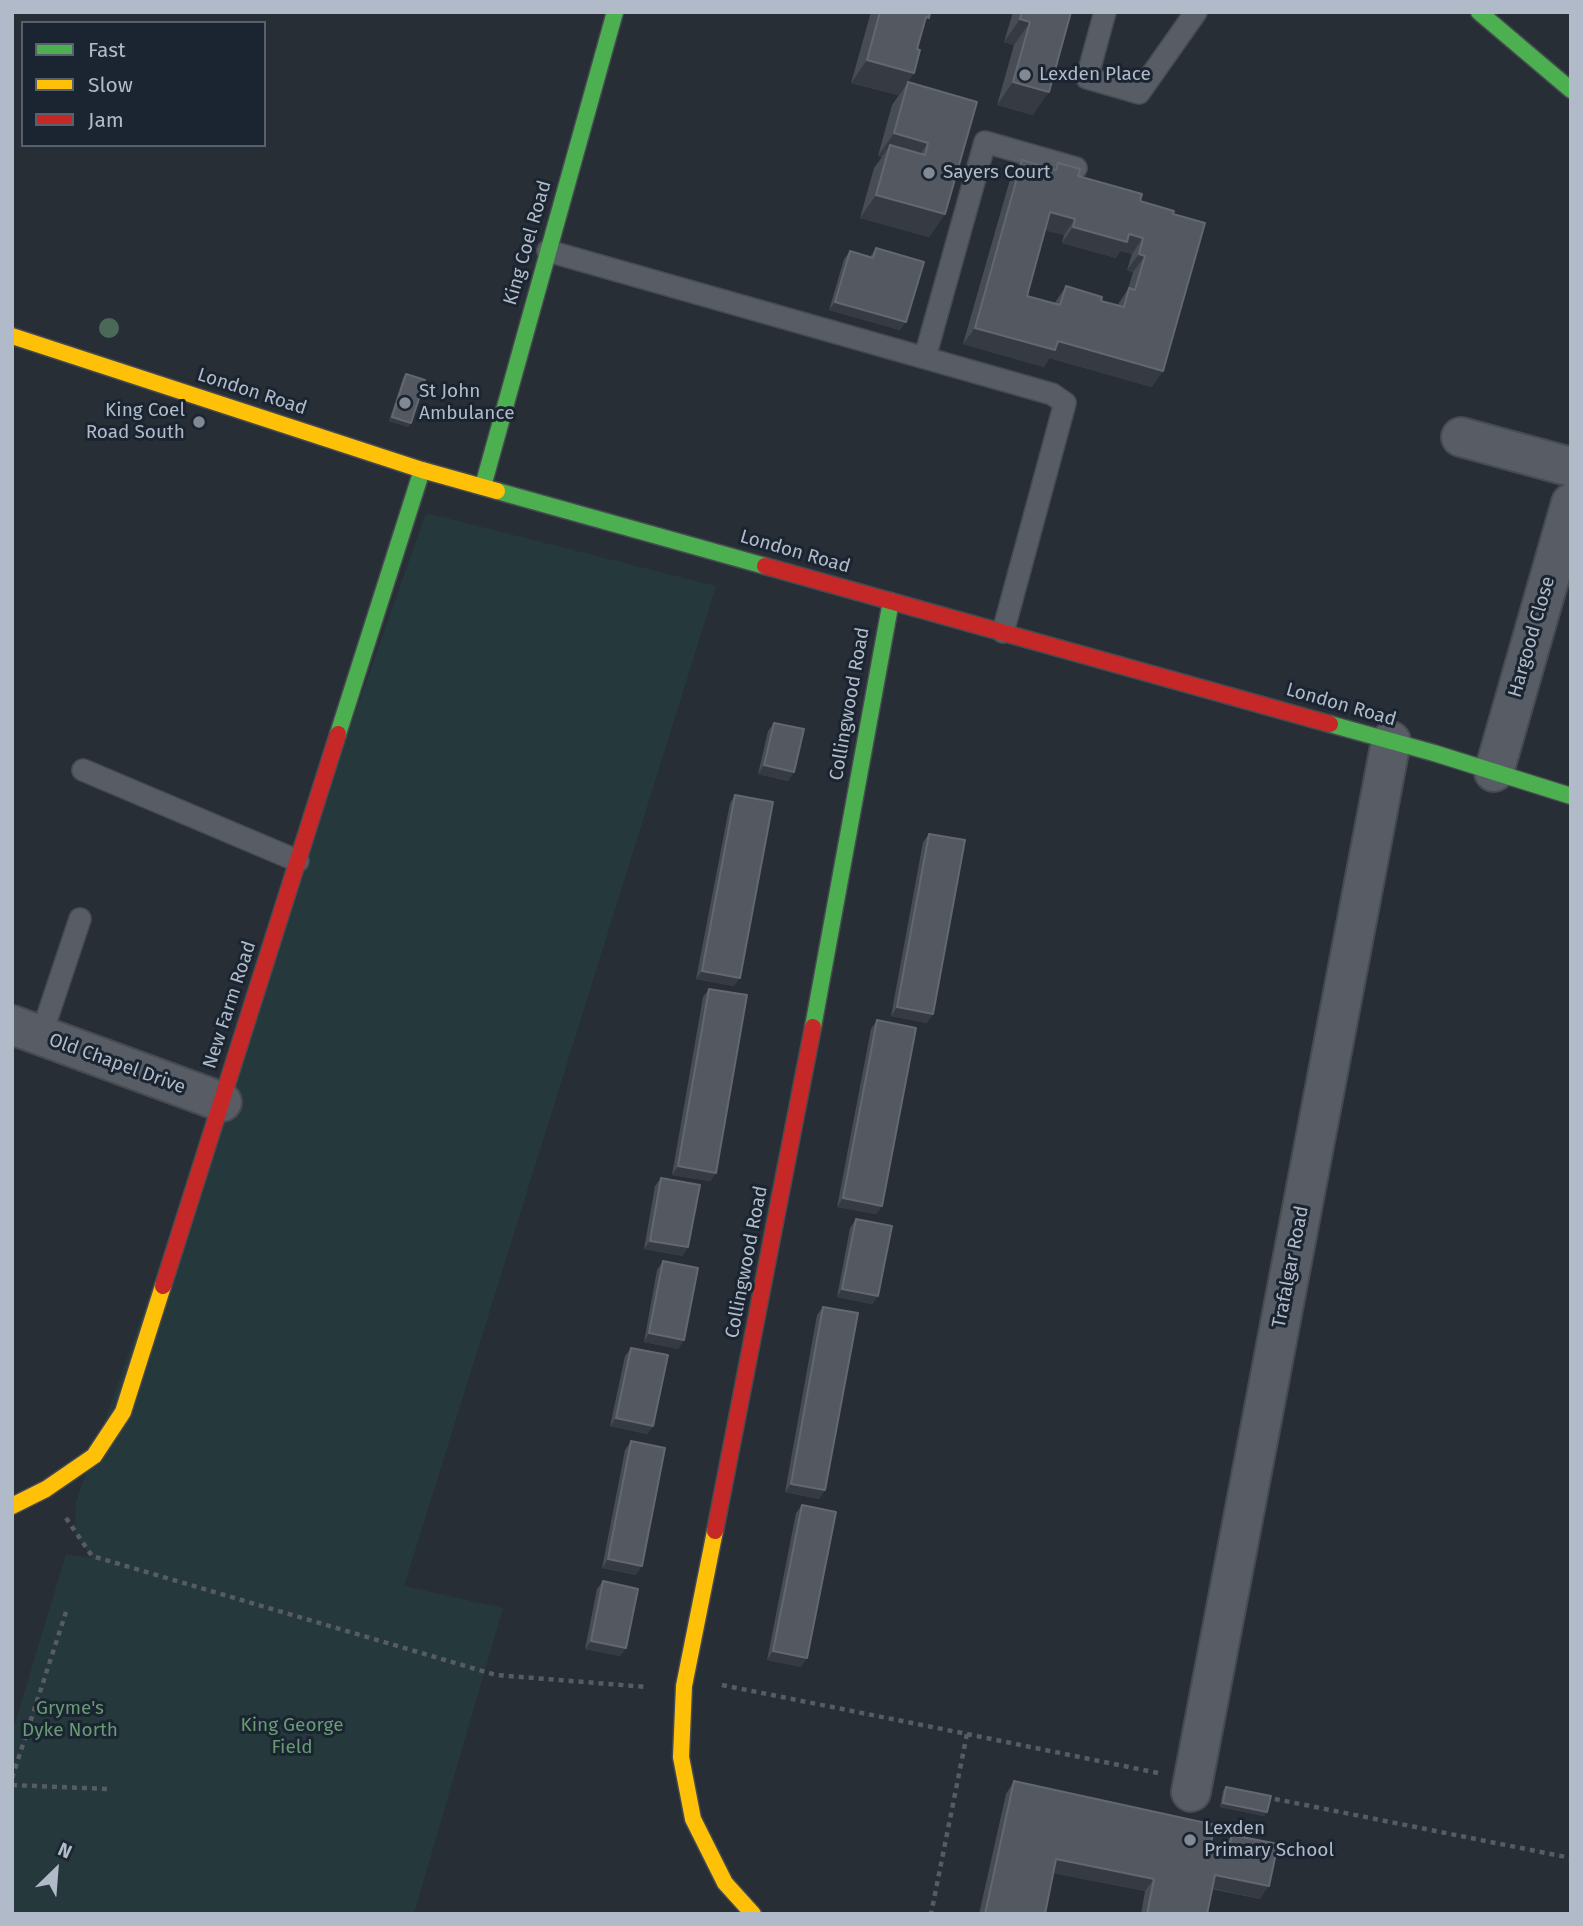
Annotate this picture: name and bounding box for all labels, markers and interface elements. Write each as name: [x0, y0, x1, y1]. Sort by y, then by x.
legend: [21, 21, 266, 147]
text: Fast: [88, 37, 126, 63]
place label: Lexden Place: [1039, 64, 1151, 86]
marker: Lexden Place: [1017, 67, 1033, 83]
text: Slow: [88, 72, 133, 98]
text: Jam: [88, 107, 124, 133]
place label: Sayers Court: [943, 162, 1051, 184]
marker: Sayers Court: [921, 165, 937, 181]
street label: King Coel Road: [499, 178, 557, 308]
street label: London Road: [194, 364, 310, 420]
place label: St John Ambulance: [419, 381, 515, 425]
marker: St John Ambulance: [397, 395, 413, 411]
place label: King Coel Road South: [86, 400, 185, 444]
marker: King Coel Road South: [191, 414, 207, 430]
street label: London Road: [737, 525, 853, 579]
street label: Hargood Close: [1504, 574, 1560, 700]
street label: Collingwood Road: [825, 626, 875, 782]
street label: London Road: [1283, 678, 1399, 732]
street label: New Farm Road: [199, 938, 261, 1072]
street label: Old Chapel Drive: [46, 1029, 188, 1099]
street label: Collingwood Road: [721, 1184, 773, 1340]
street label: Trafalgar Road: [1268, 1204, 1314, 1330]
park label: Gryme's Dyke North: [22, 1698, 118, 1742]
park label: King George Field: [240, 1715, 344, 1759]
place label: Lexden Primary School: [1204, 1818, 1334, 1862]
marker: Lexden Primary School: [1182, 1832, 1198, 1848]
north arrow: [21, 1835, 91, 1905]
text: N: [55, 1837, 76, 1864]

